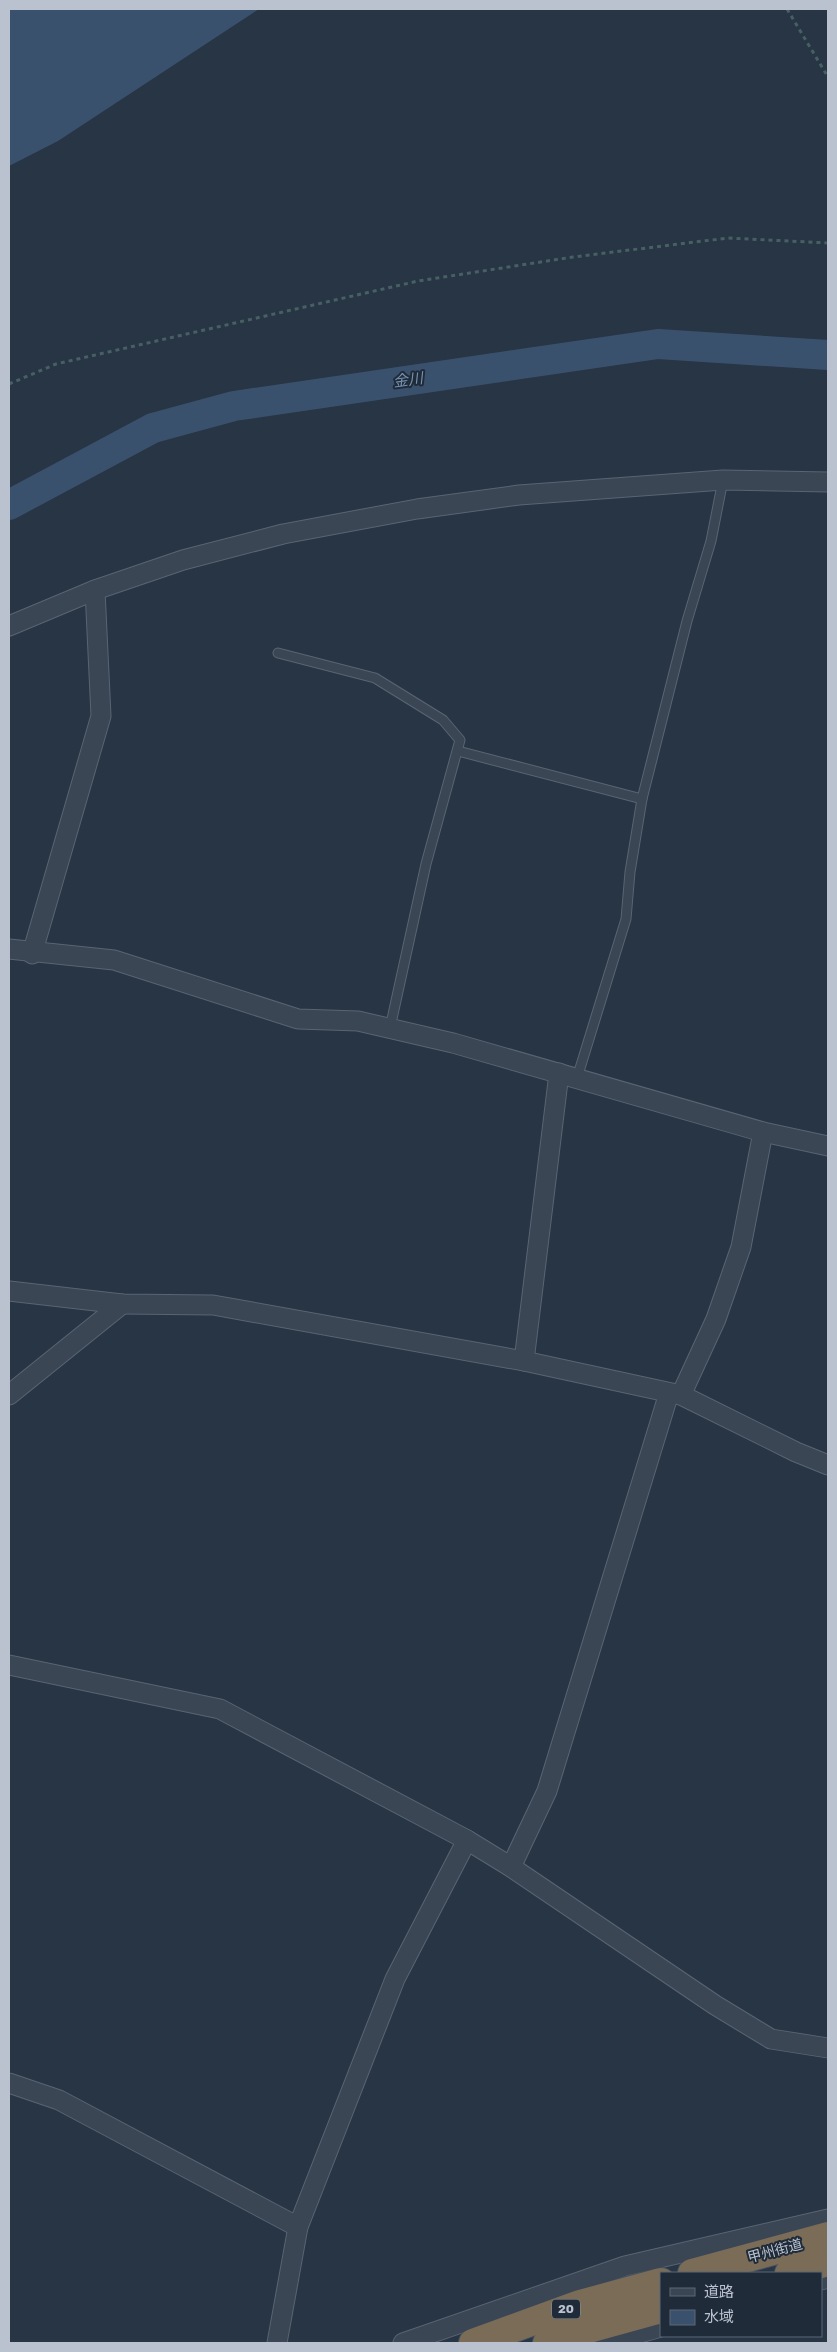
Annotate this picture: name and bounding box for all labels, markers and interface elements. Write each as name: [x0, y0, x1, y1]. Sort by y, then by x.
water label: 金川: [392, 369, 426, 391]
street label: 甲州街道: [746, 2236, 804, 2266]
legend: [660, 2272, 822, 2337]
text: 道路: [704, 2283, 734, 2301]
road number: 20: [552, 2300, 580, 2318]
text: 水域: [704, 2308, 734, 2326]

